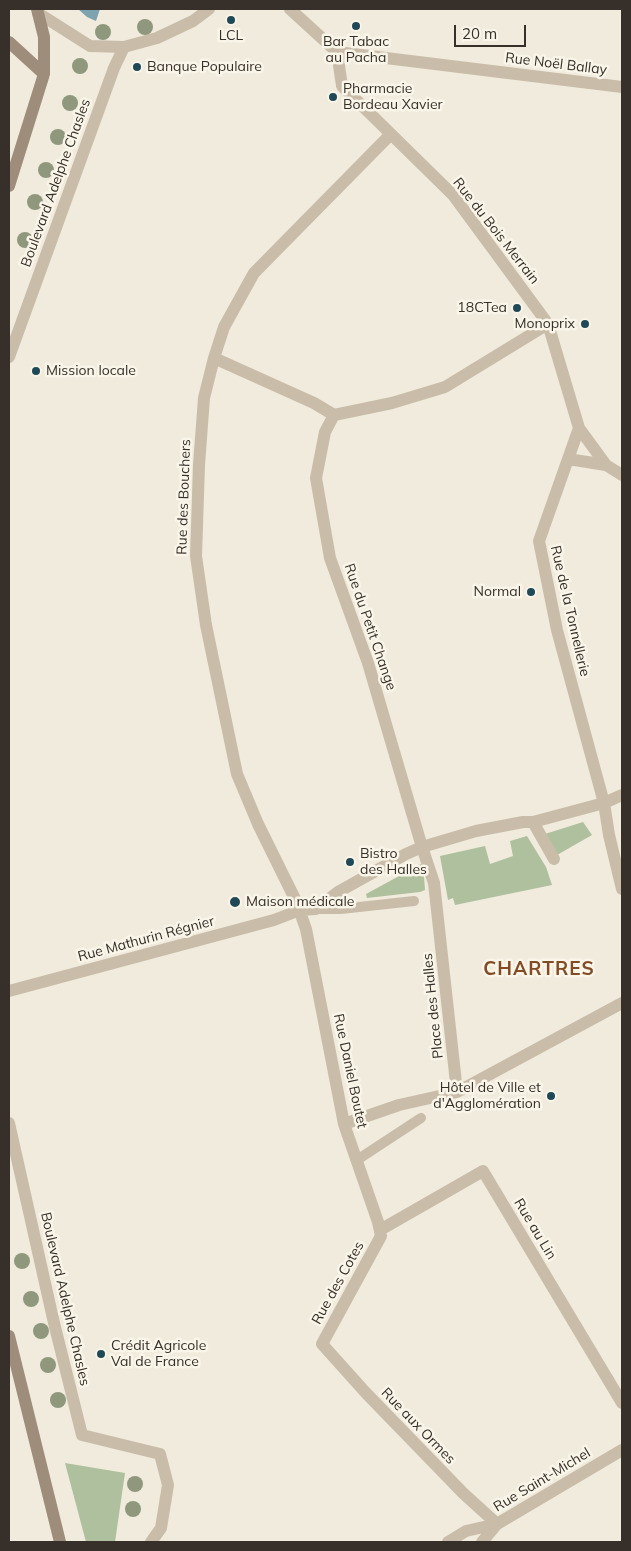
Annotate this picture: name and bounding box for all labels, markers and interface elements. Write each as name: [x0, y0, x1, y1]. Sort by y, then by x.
marker: LCL: [225, 14, 237, 26]
scale bar: [456, 15, 528, 47]
marker: Bar Tabac au Pacha: [350, 20, 362, 32]
text: 20 m: [462, 24, 497, 43]
place label: LCL: [219, 28, 243, 44]
place label: Bar Tabac au Pacha: [323, 34, 389, 66]
street label: Rue Noël Ballay: [504, 49, 608, 79]
place label: Banque Populaire: [147, 59, 262, 75]
marker: Banque Populaire: [131, 61, 143, 73]
place label: Pharmacie Bordeau Xavier: [343, 81, 443, 114]
marker: Pharmacie Bordeau Xavier: [327, 91, 339, 103]
street label: Boulevard Adelphe Chasles: [18, 97, 94, 269]
street label: Rue du Bois Merrain: [449, 175, 543, 287]
place label: 18CTea: [457, 300, 507, 316]
marker: 18CTea: [511, 302, 523, 314]
place label: Monoprix: [514, 316, 575, 332]
marker: Monoprix: [579, 318, 591, 330]
place label: Mission locale: [46, 363, 136, 379]
marker: Mission locale: [30, 365, 42, 377]
street label: Rue des Bouchers: [174, 439, 194, 555]
street label: Rue de la Tonnellerie: [547, 544, 593, 678]
street label: Rue du Petit Change: [340, 561, 400, 693]
place label: Normal: [473, 584, 521, 600]
marker: Normal: [525, 586, 537, 598]
place label: Bistro des Halles: [360, 846, 427, 879]
marker: Bistro des Halles: [344, 856, 356, 868]
place label: Maison médicale: [246, 894, 354, 910]
marker: Maison médicale: [228, 895, 242, 909]
street label: Rue Mathurin Régnier: [76, 913, 216, 965]
street label: Place des Halles: [419, 952, 447, 1060]
district label: CHARTRES: [482, 958, 596, 980]
street label: Rue Daniel Boutet: [330, 1012, 370, 1130]
place label: Hôtel de Ville et d'Agglomération: [433, 1080, 541, 1112]
marker: Hôtel de Ville et d'Agglomération: [545, 1090, 557, 1102]
street label: Rue au Lin: [510, 1195, 560, 1263]
street label: Boulevard Adelphe Chasles: [37, 1211, 93, 1387]
street label: Rue des Cotes: [308, 1239, 368, 1327]
place label: Crédit Agricole Val de France: [111, 1338, 206, 1370]
marker: Crédit Agricole Val de France: [95, 1348, 107, 1360]
street label: Rue aux Ormes: [377, 1384, 459, 1468]
street label: Rue Saint-Michel: [491, 1445, 593, 1515]

